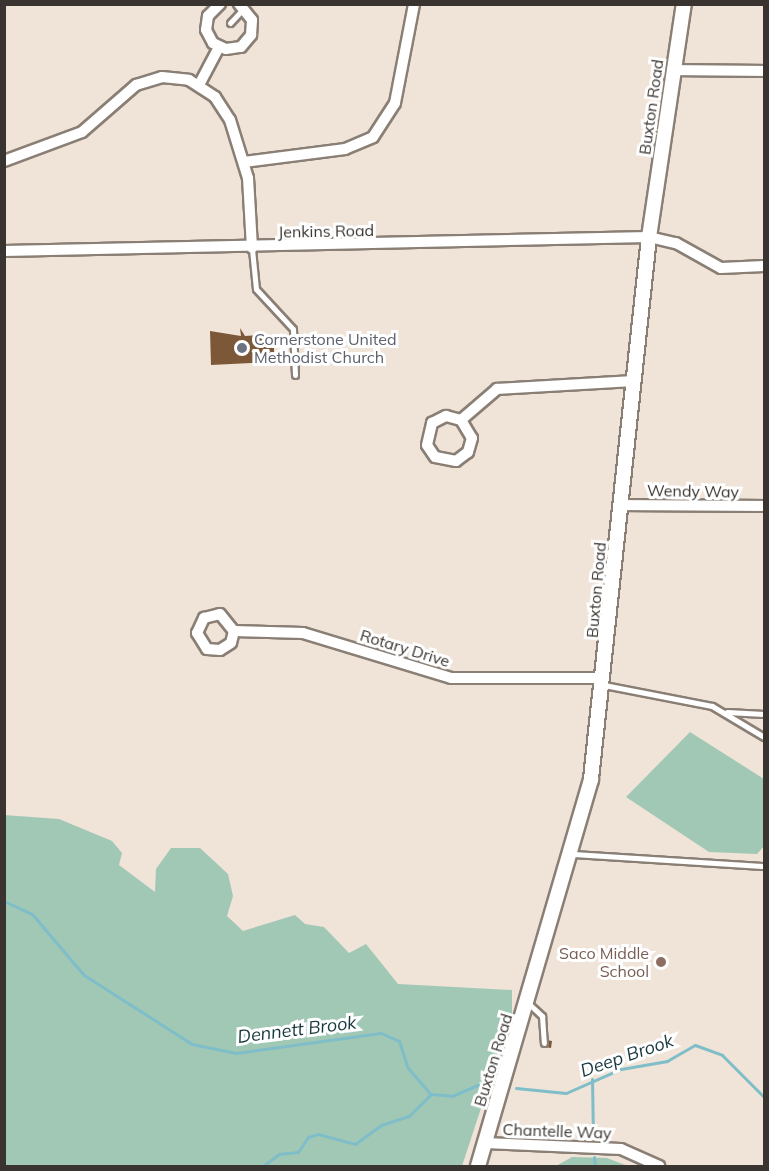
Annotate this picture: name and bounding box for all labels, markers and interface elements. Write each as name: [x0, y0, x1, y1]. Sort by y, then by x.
street label: Buxton Road: [635, 58, 667, 156]
street label: Jenkins Road: [278, 221, 374, 241]
place label: Cornerstone United Methodist Church: [254, 329, 397, 367]
marker: Cornerstone United Methodist Church: [235, 341, 249, 355]
street label: Wendy Way: [647, 481, 739, 501]
street label: Buxton Road: [582, 541, 610, 639]
street label: Rotary Drive: [358, 625, 452, 671]
place label: Saco Middle School: [559, 943, 649, 981]
marker: Saco Middle School: [654, 955, 668, 969]
street label: Buxton Road: [470, 1011, 516, 1109]
water label: Dennett Brook: [236, 1012, 358, 1048]
water label: Deep Brook: [578, 1030, 676, 1082]
street label: Chantelle Way: [502, 1120, 612, 1142]

